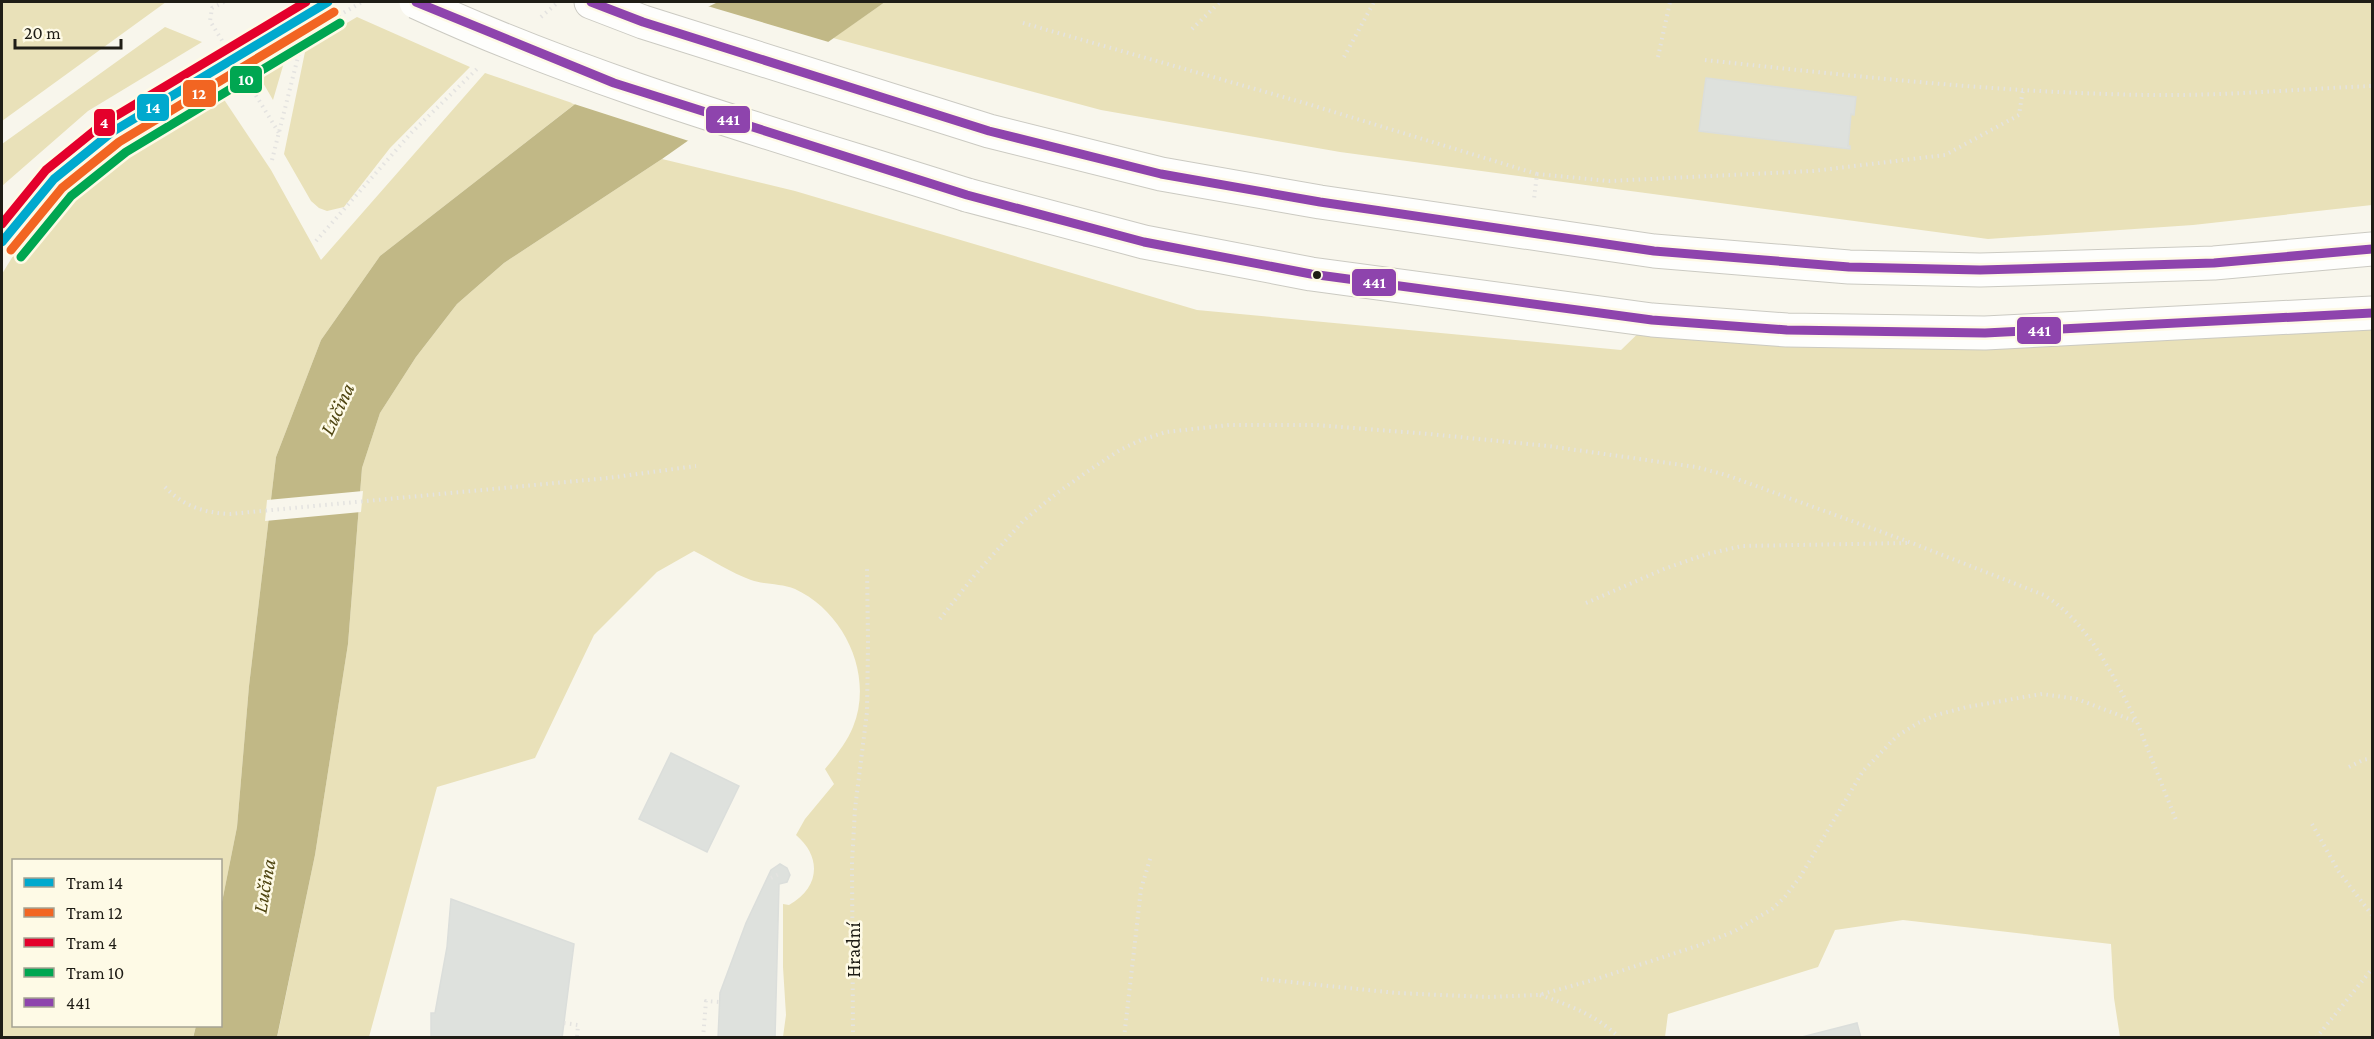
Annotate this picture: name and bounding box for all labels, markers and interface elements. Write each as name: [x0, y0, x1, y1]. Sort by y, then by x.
scale bar: [15, 12, 122, 50]
text: 20 m: [24, 23, 61, 43]
line badge: 10: [229, 65, 263, 94]
text: 10: [238, 71, 254, 88]
line badge: 12: [182, 79, 217, 108]
text: 12: [192, 85, 206, 102]
line badge: 14: [136, 93, 170, 122]
text: 14: [146, 99, 161, 116]
line badge: 441: [705, 105, 751, 134]
line badge: 4: [93, 108, 116, 137]
text: 441: [716, 111, 740, 128]
text: 4: [100, 114, 109, 131]
line badge: 441: [1351, 268, 1397, 297]
unlabelled marker: [1311, 269, 1323, 281]
text: 441: [1362, 274, 1386, 291]
line badge: 441: [2016, 316, 2062, 345]
text: 441: [2027, 322, 2051, 339]
water label: Lučina: [315, 379, 359, 439]
water label: Lučina: [247, 857, 281, 915]
legend: [12, 859, 222, 1027]
text: Tram 14: [66, 873, 123, 893]
text: Tram 12: [66, 903, 123, 923]
street label: Hradní: [842, 921, 864, 978]
text: Tram 4: [66, 933, 117, 953]
text: Tram 10: [66, 963, 124, 983]
text: 441: [66, 993, 90, 1013]

